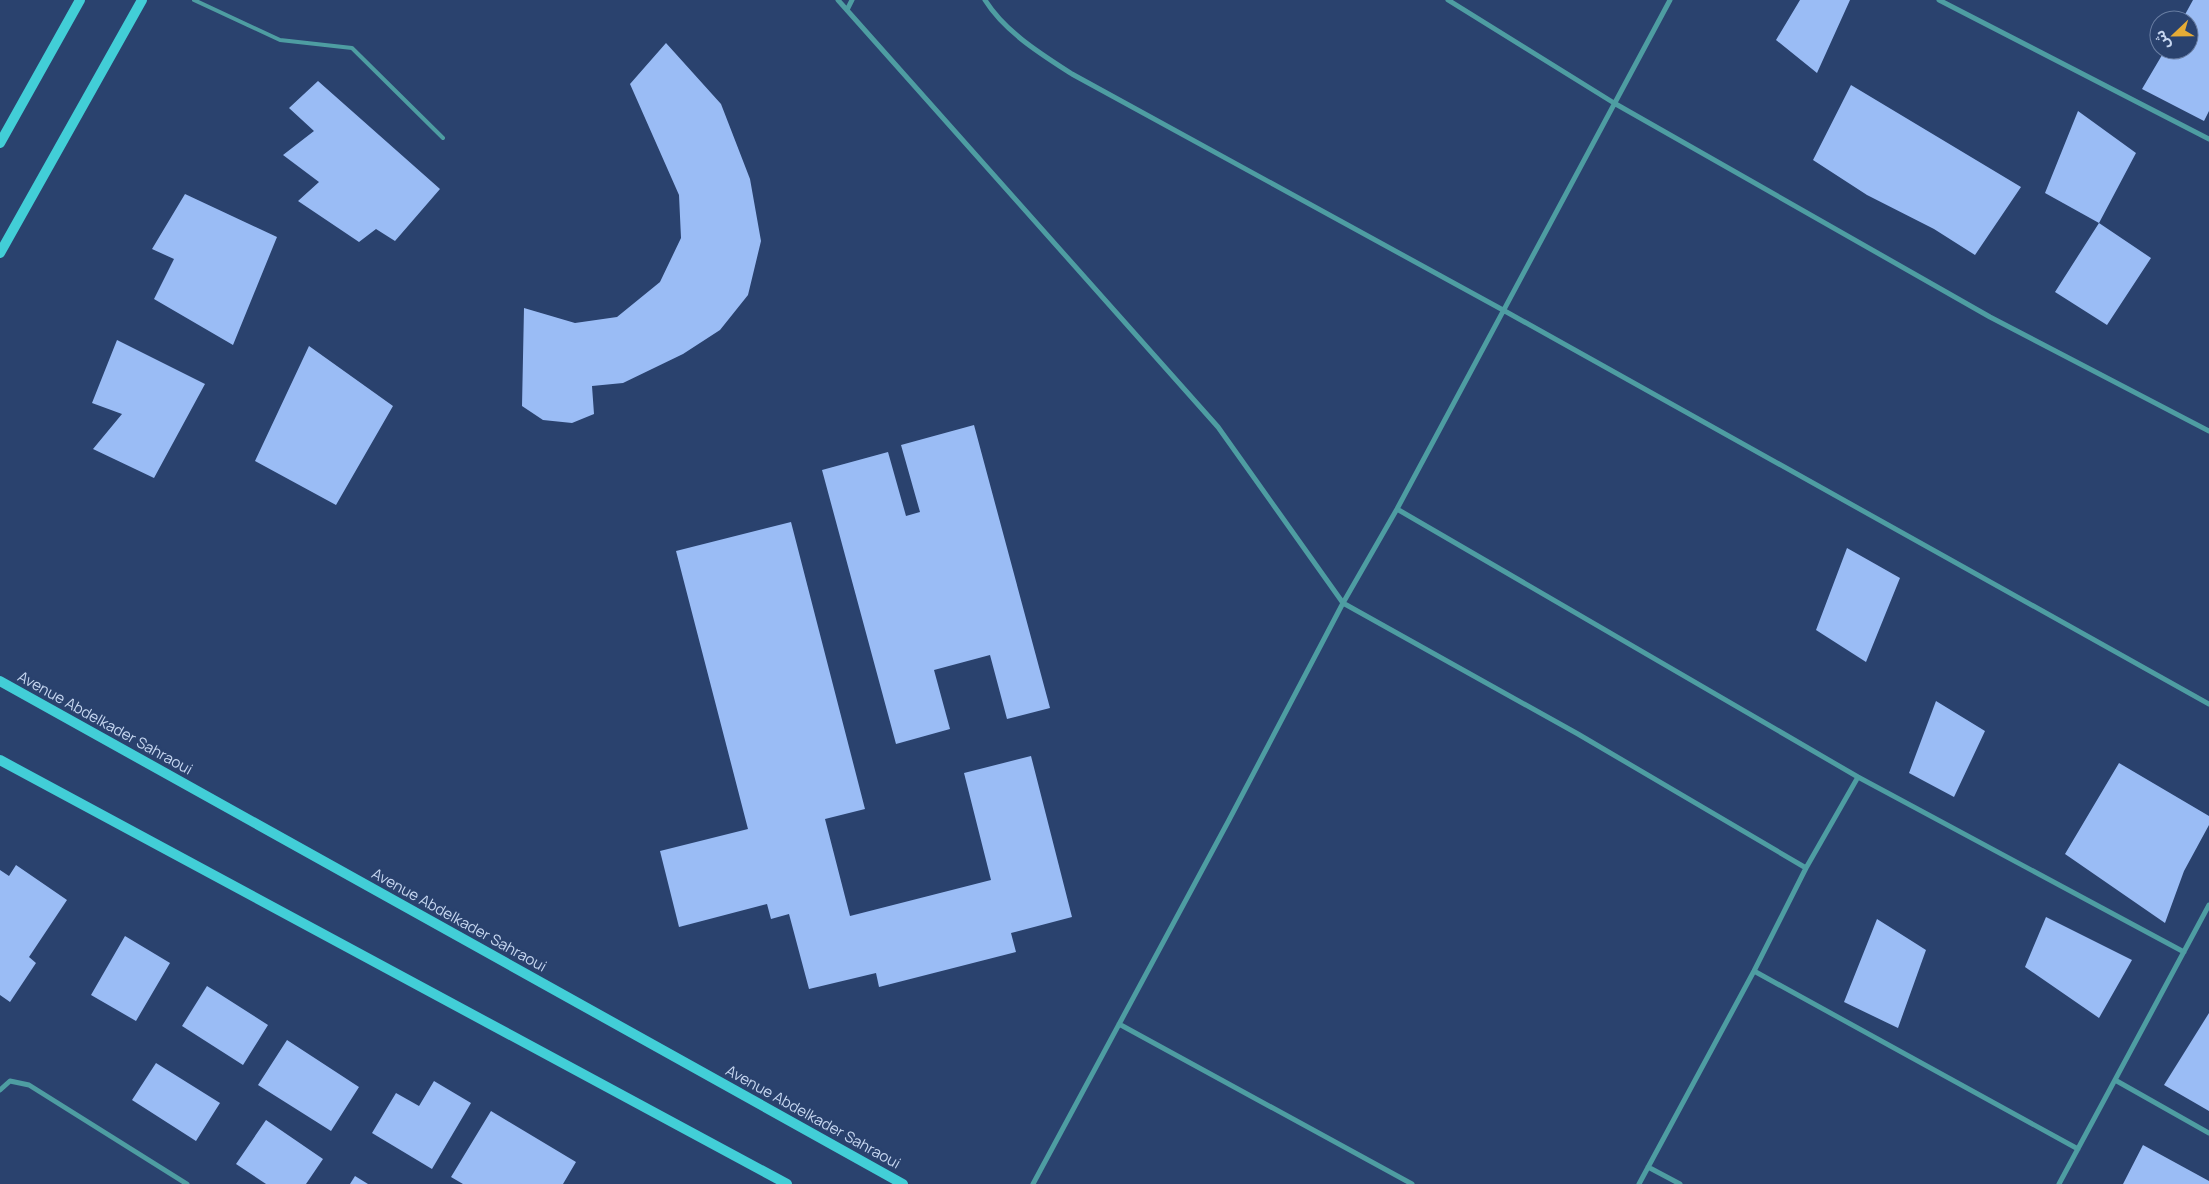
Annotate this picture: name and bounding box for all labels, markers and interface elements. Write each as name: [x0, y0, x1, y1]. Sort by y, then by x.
north arrow: [2149, 10, 2199, 60]
text: ش: [2149, 28, 2174, 53]
street label: Avenue Abdelkader Sahraoui: [14, 666, 196, 779]
street label: Avenue Abdelkader Sahraoui: [368, 863, 550, 976]
street label: Avenue Abdelkader Sahraoui: [722, 1060, 904, 1173]

